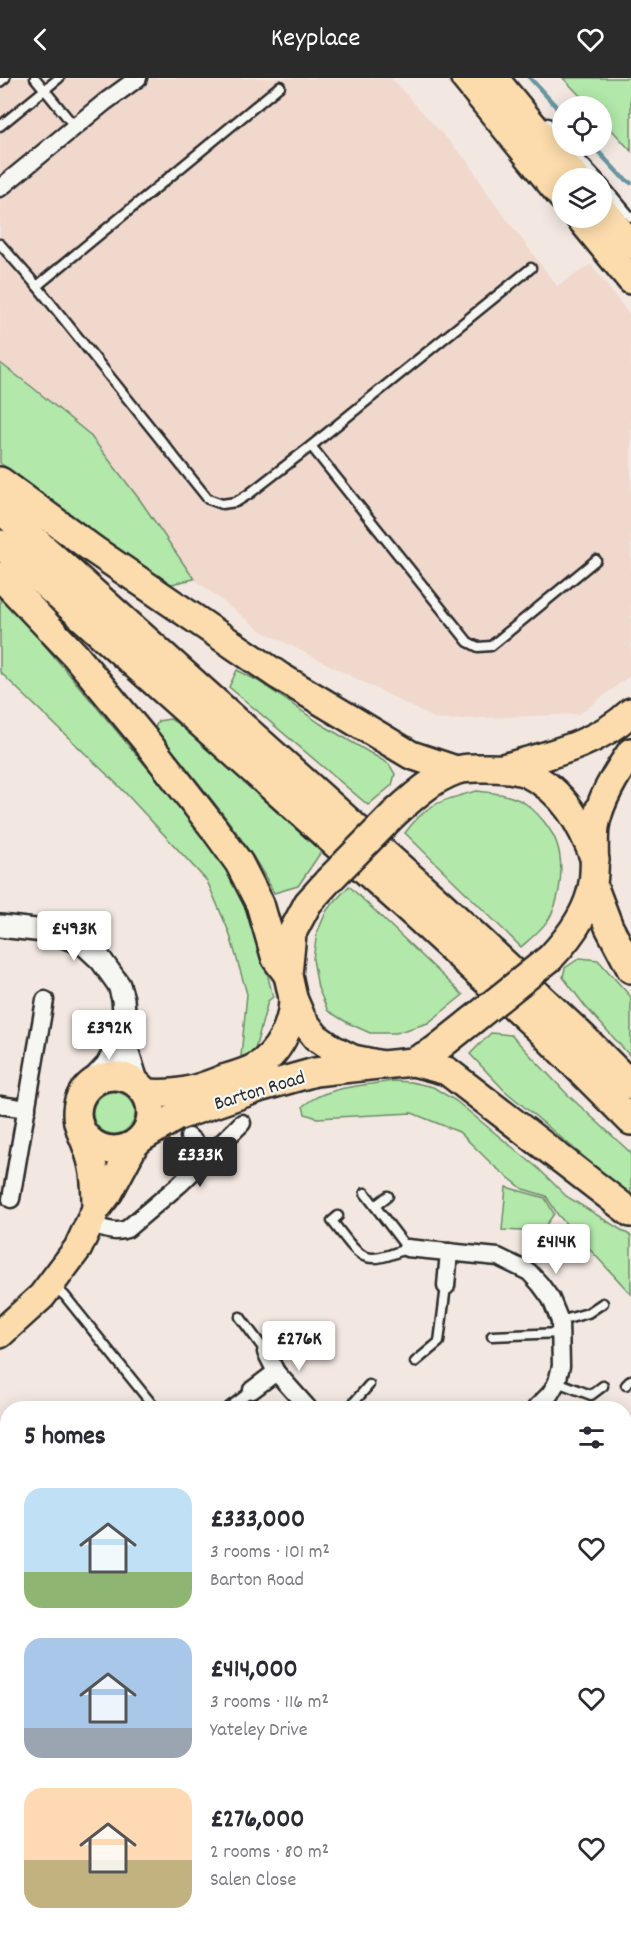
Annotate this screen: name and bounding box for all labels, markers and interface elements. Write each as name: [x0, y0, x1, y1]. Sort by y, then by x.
text: Keyplace: [271, 20, 360, 59]
icon: back: [24, 23, 57, 56]
icon: heart: [574, 23, 607, 56]
map controls: [552, 96, 612, 228]
button: locate: [552, 96, 612, 156]
button: layers: [552, 168, 612, 228]
pin: £493K: [32, 911, 116, 962]
text: £493K: [51, 916, 97, 944]
pin: £392K: [67, 1010, 151, 1061]
text: £392K: [86, 1015, 132, 1043]
street label: Barton Road: [211, 1065, 309, 1119]
pin: £333K: [158, 1137, 242, 1188]
text: £333K: [177, 1142, 223, 1170]
pin: £414K: [514, 1224, 598, 1275]
text: £414K: [536, 1229, 576, 1257]
pin: £276K: [257, 1321, 341, 1372]
text: £276K: [276, 1326, 322, 1354]
text: 5 homes: [24, 1419, 106, 1456]
icon: filters: [575, 1421, 608, 1454]
text: £333,000: [210, 1502, 305, 1539]
icon: home: [72, 1512, 144, 1584]
icon: heart: [575, 1532, 608, 1565]
text: 3 rooms · 101 m²: [210, 1539, 330, 1567]
text: Barton Road: [210, 1567, 304, 1595]
text: £414,000: [210, 1652, 298, 1689]
icon: home: [72, 1662, 144, 1734]
icon: heart: [575, 1682, 608, 1715]
text: 3 rooms · 116 m²: [210, 1689, 329, 1717]
text: Yateley Drive: [210, 1717, 308, 1745]
text: £276,000: [210, 1802, 305, 1839]
icon: home: [72, 1812, 144, 1884]
icon: heart: [575, 1832, 608, 1865]
text: 2 rooms · 80 m²: [210, 1839, 329, 1867]
text: Salen Close: [210, 1867, 296, 1895]

